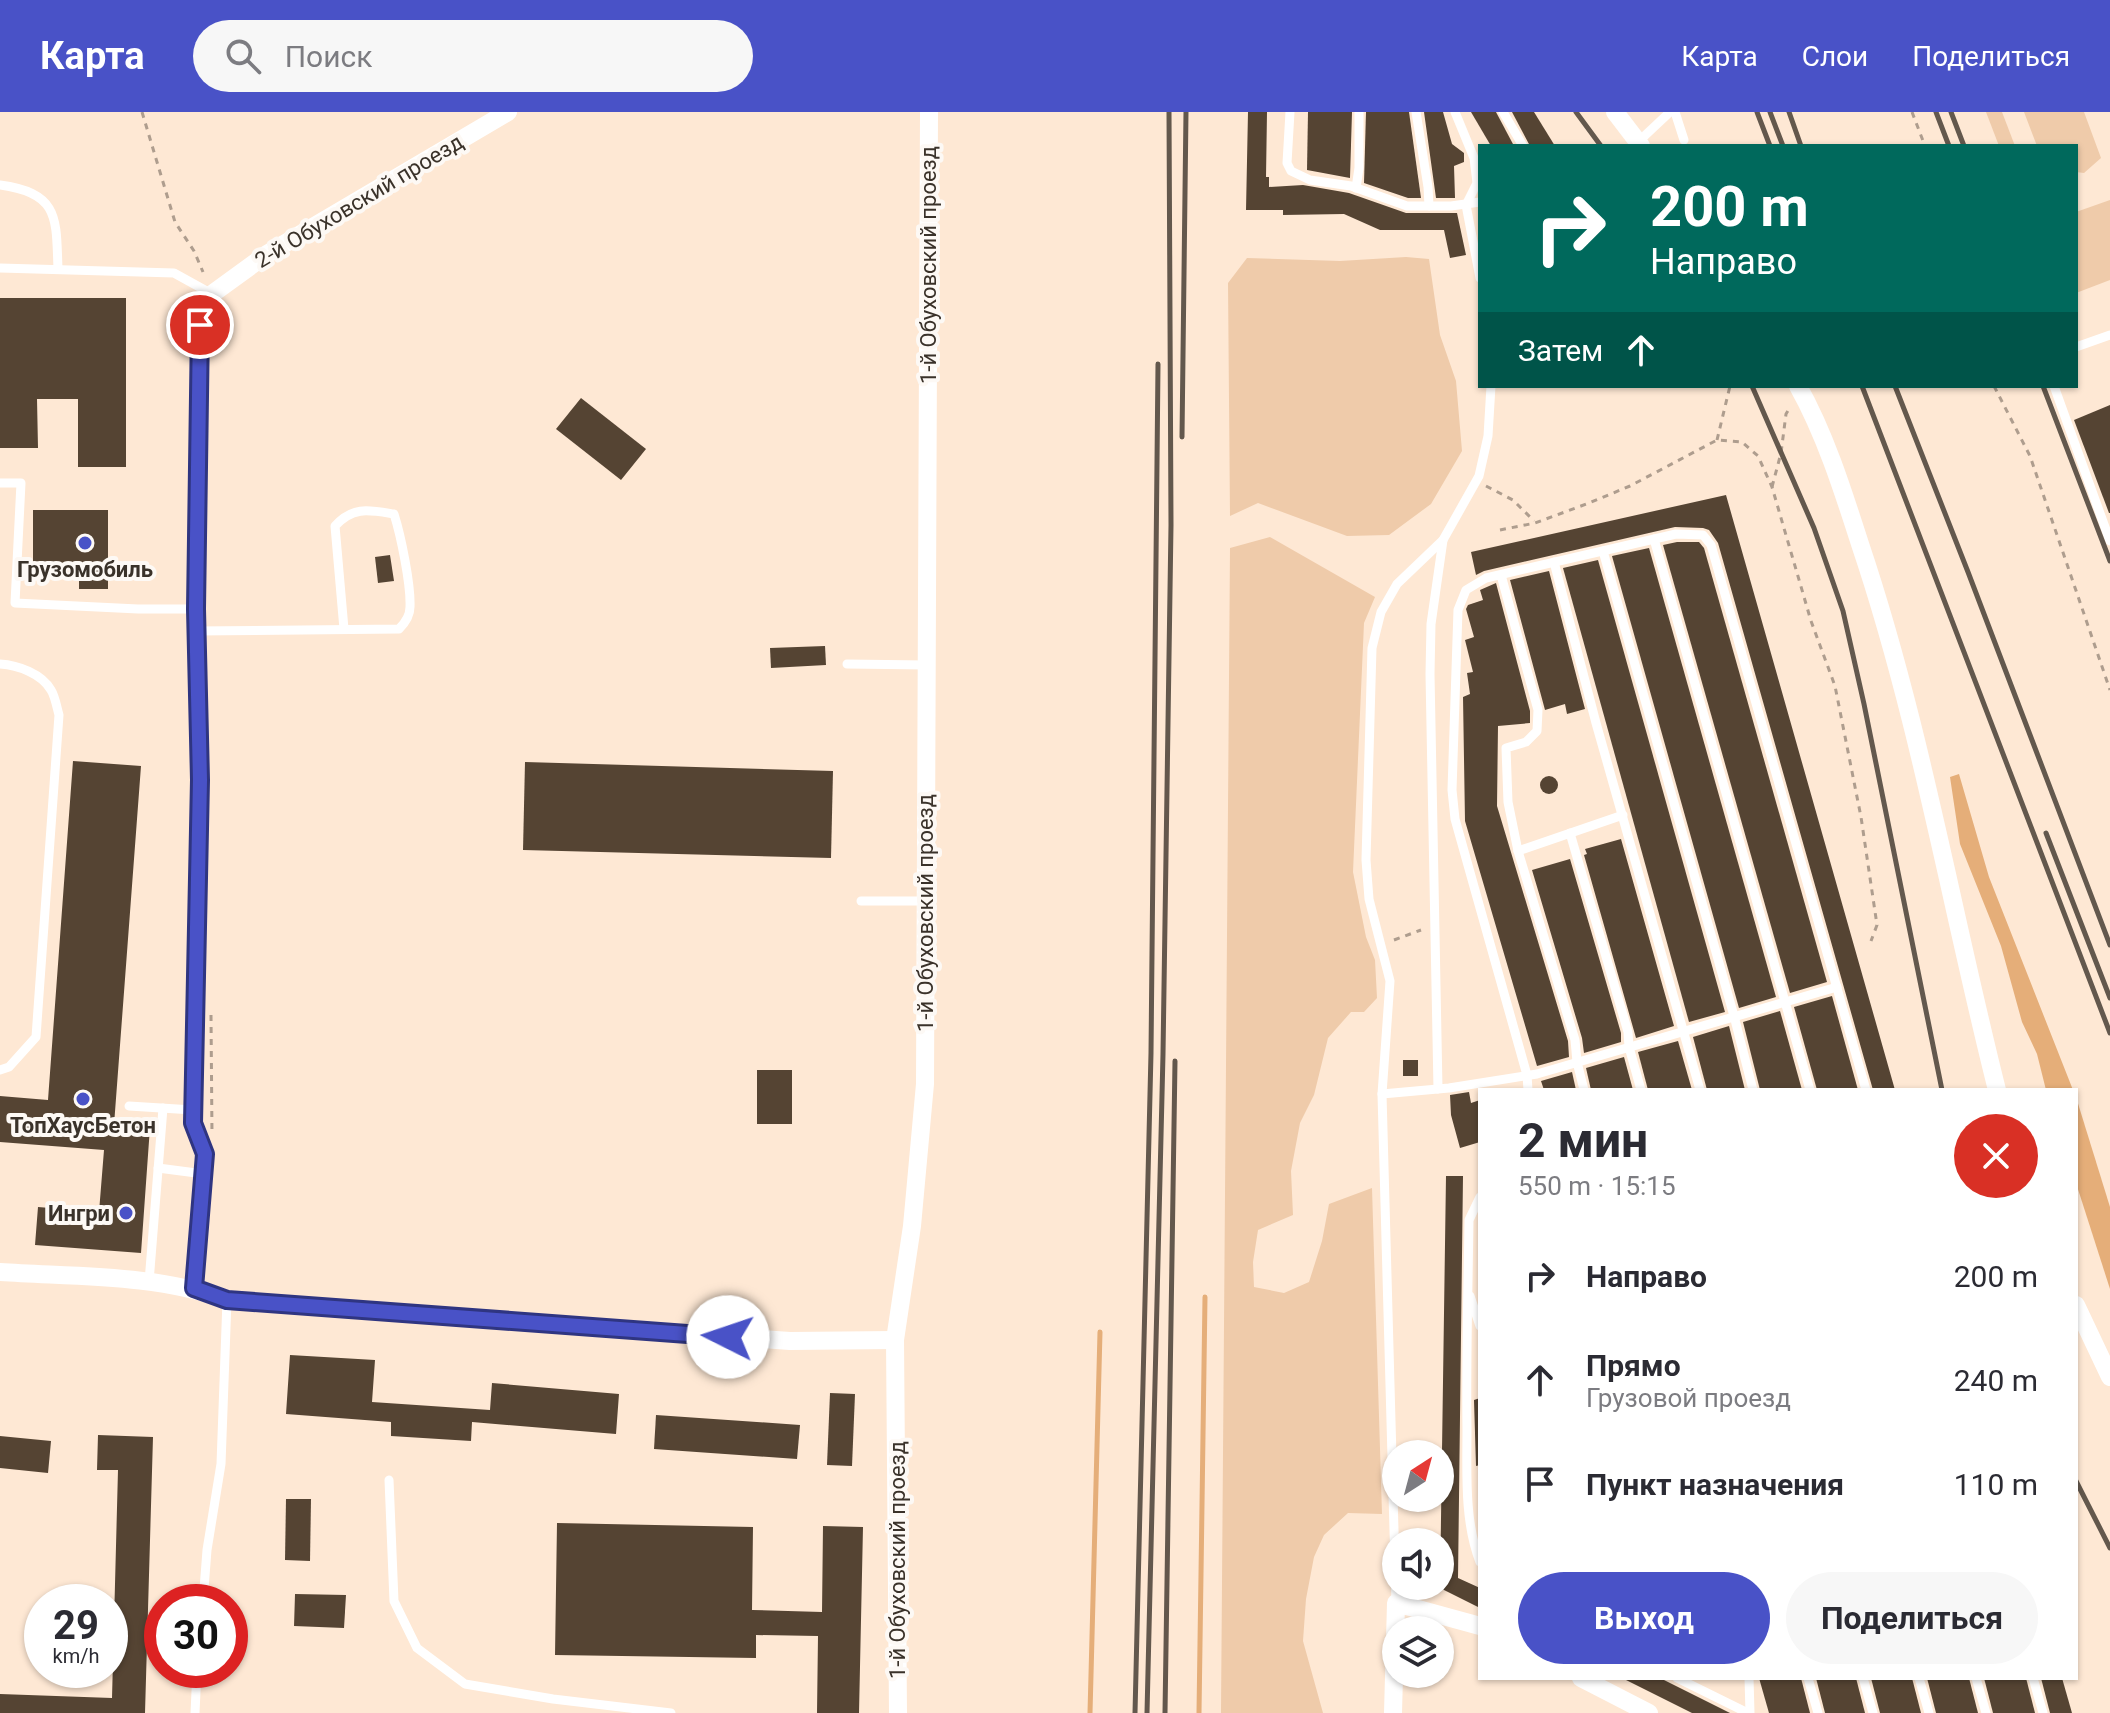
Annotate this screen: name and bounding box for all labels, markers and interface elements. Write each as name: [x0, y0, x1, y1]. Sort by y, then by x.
search box: [193, 20, 753, 92]
text: Карта: [40, 34, 145, 78]
icon: search: [221, 34, 265, 78]
text: Поиск: [285, 39, 372, 74]
text: Карта: [1681, 40, 1758, 73]
text: Слои: [1802, 40, 1868, 73]
text: Поделиться: [1912, 40, 2070, 73]
street label: 2-й Обуховский проезд: [251, 129, 467, 273]
street label: 1-й Обуховский проезд: [916, 146, 941, 384]
text: 200 m: [1650, 174, 1809, 240]
icon: right: [1518, 176, 1622, 280]
text: Направо: [1650, 241, 1797, 283]
pin: [166, 291, 234, 359]
icon: arrive: [178, 303, 222, 347]
icon: ahead: [1619, 328, 1663, 372]
text: Затем: [1518, 333, 1603, 368]
marker: Грузомобиль: [76, 534, 94, 552]
place label: Грузомобиль: [17, 557, 153, 582]
street label: 1-й Обуховский проезд: [913, 794, 938, 1032]
marker: ТопХаусБетон: [74, 1090, 92, 1108]
text: 2 мин: [1518, 1112, 1648, 1169]
place label: ТопХаусБетон: [10, 1113, 156, 1138]
button: close: [1954, 1114, 2038, 1198]
text: 550 m · 15:15: [1518, 1171, 1676, 1201]
place label: Ингри: [48, 1201, 110, 1226]
marker: Ингри: [117, 1204, 135, 1222]
icon: right: [1518, 1254, 1562, 1298]
text: Направо: [1586, 1259, 1707, 1294]
text: 200 m: [1954, 1259, 2038, 1294]
position arrow: [686, 1295, 770, 1379]
text: Прямо: [1586, 1348, 1681, 1383]
icon: ahead: [1518, 1358, 1562, 1402]
text: 240 m: [1954, 1363, 2038, 1398]
text: Грузовой проезд: [1586, 1383, 1791, 1413]
north arrow: [1382, 1440, 1454, 1512]
map controls: [1382, 1440, 1454, 1688]
street label: 1-й Обуховский проезд: [885, 1441, 910, 1679]
icon: arrive: [1518, 1462, 1562, 1506]
text: Пункт назначения: [1586, 1467, 1844, 1502]
text: 110 m: [1954, 1467, 2038, 1502]
button: sound: [1382, 1528, 1454, 1600]
button: Выход: [1518, 1572, 1770, 1664]
button: Поделиться: [1786, 1572, 2038, 1664]
speed limit sign: 30: [144, 1584, 248, 1688]
text: 29: [53, 1602, 99, 1649]
button: layers: [1382, 1616, 1454, 1688]
text: km/h: [53, 1644, 99, 1668]

